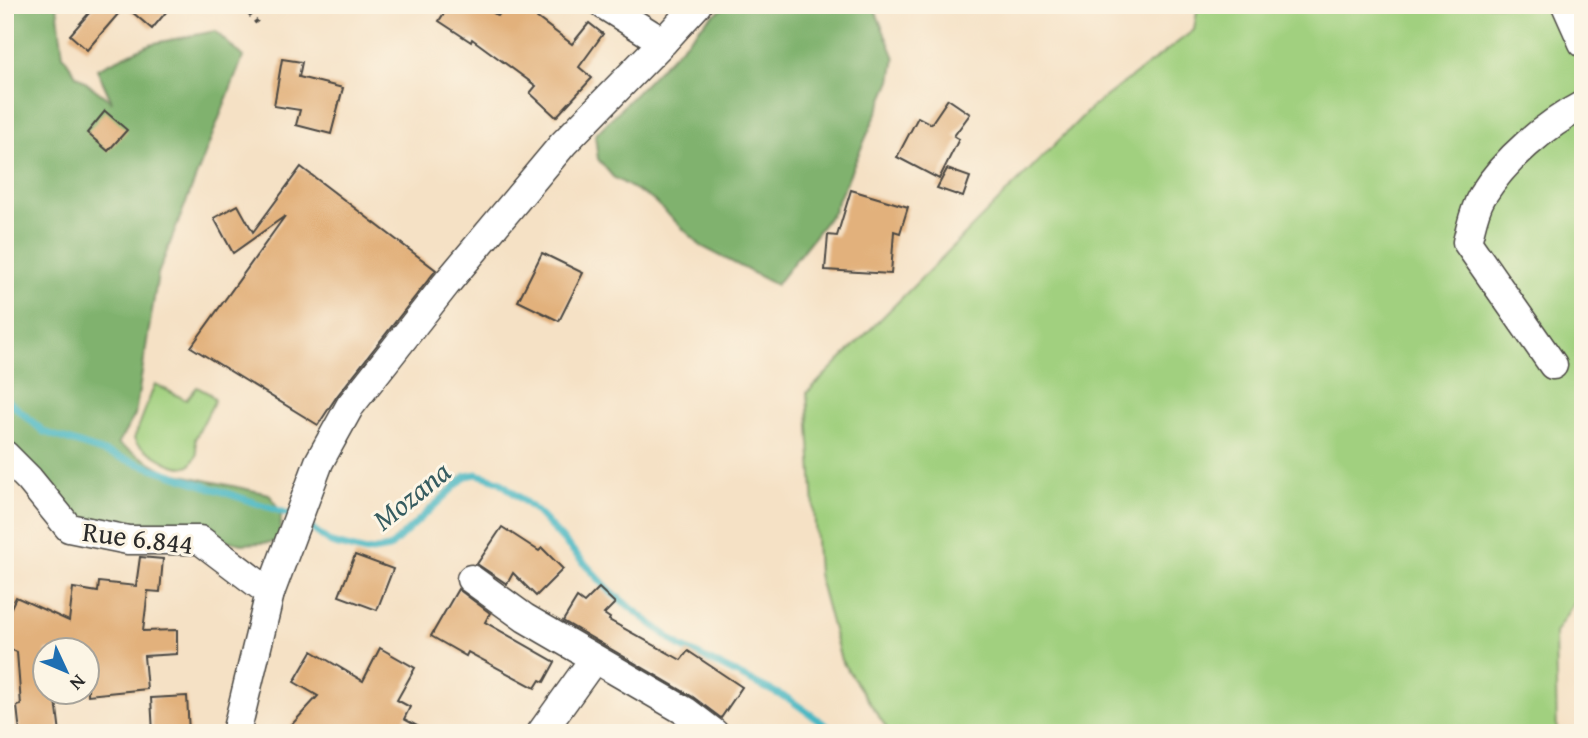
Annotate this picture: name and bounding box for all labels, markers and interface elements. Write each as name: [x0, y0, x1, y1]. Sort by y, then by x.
water label: Mozana: [362, 450, 460, 540]
street label: Rue 6.844: [80, 510, 196, 564]
north arrow: [32, 636, 102, 706]
text: N: [64, 669, 93, 697]

